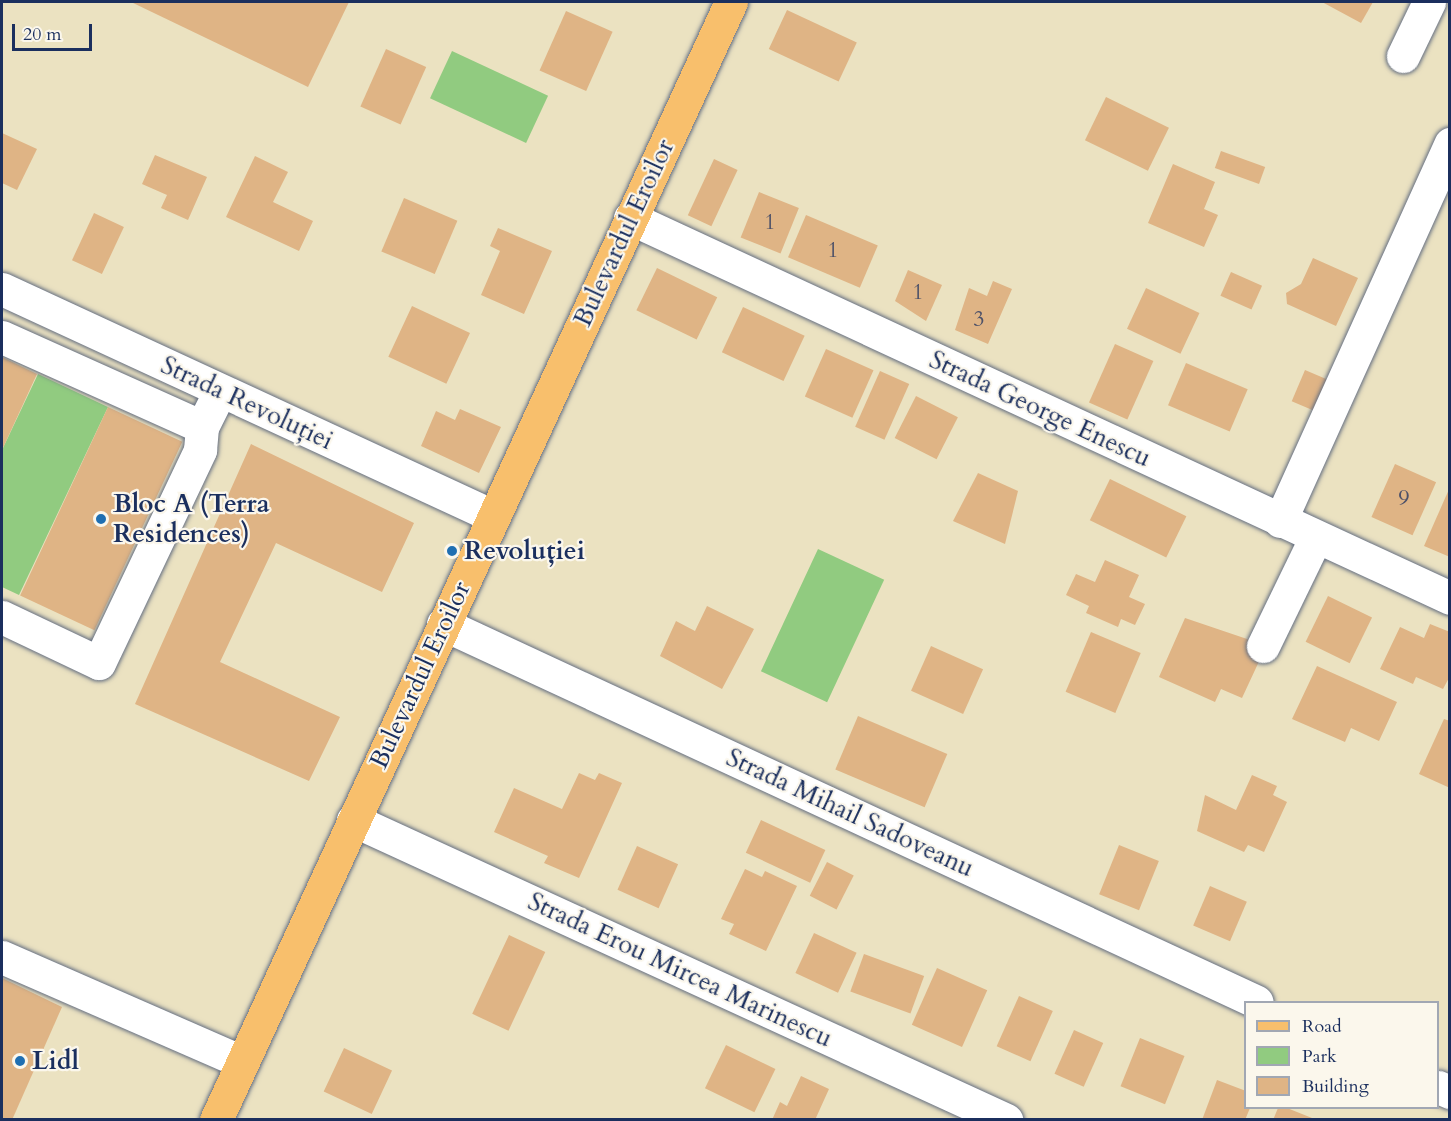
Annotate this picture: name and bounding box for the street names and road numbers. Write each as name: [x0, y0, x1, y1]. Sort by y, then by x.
street label: Bulevardul Eroilor: [567, 134, 681, 332]
street label: Strada George Enescu: [924, 344, 1156, 474]
street label: Strada Revoluției: [156, 349, 338, 457]
street label: Bulevardul Eroilor: [363, 576, 477, 774]
street label: Strada Mihail Sadoveanu: [721, 742, 979, 884]
street label: Strada Erou Mircea Marinescu: [523, 886, 837, 1054]

